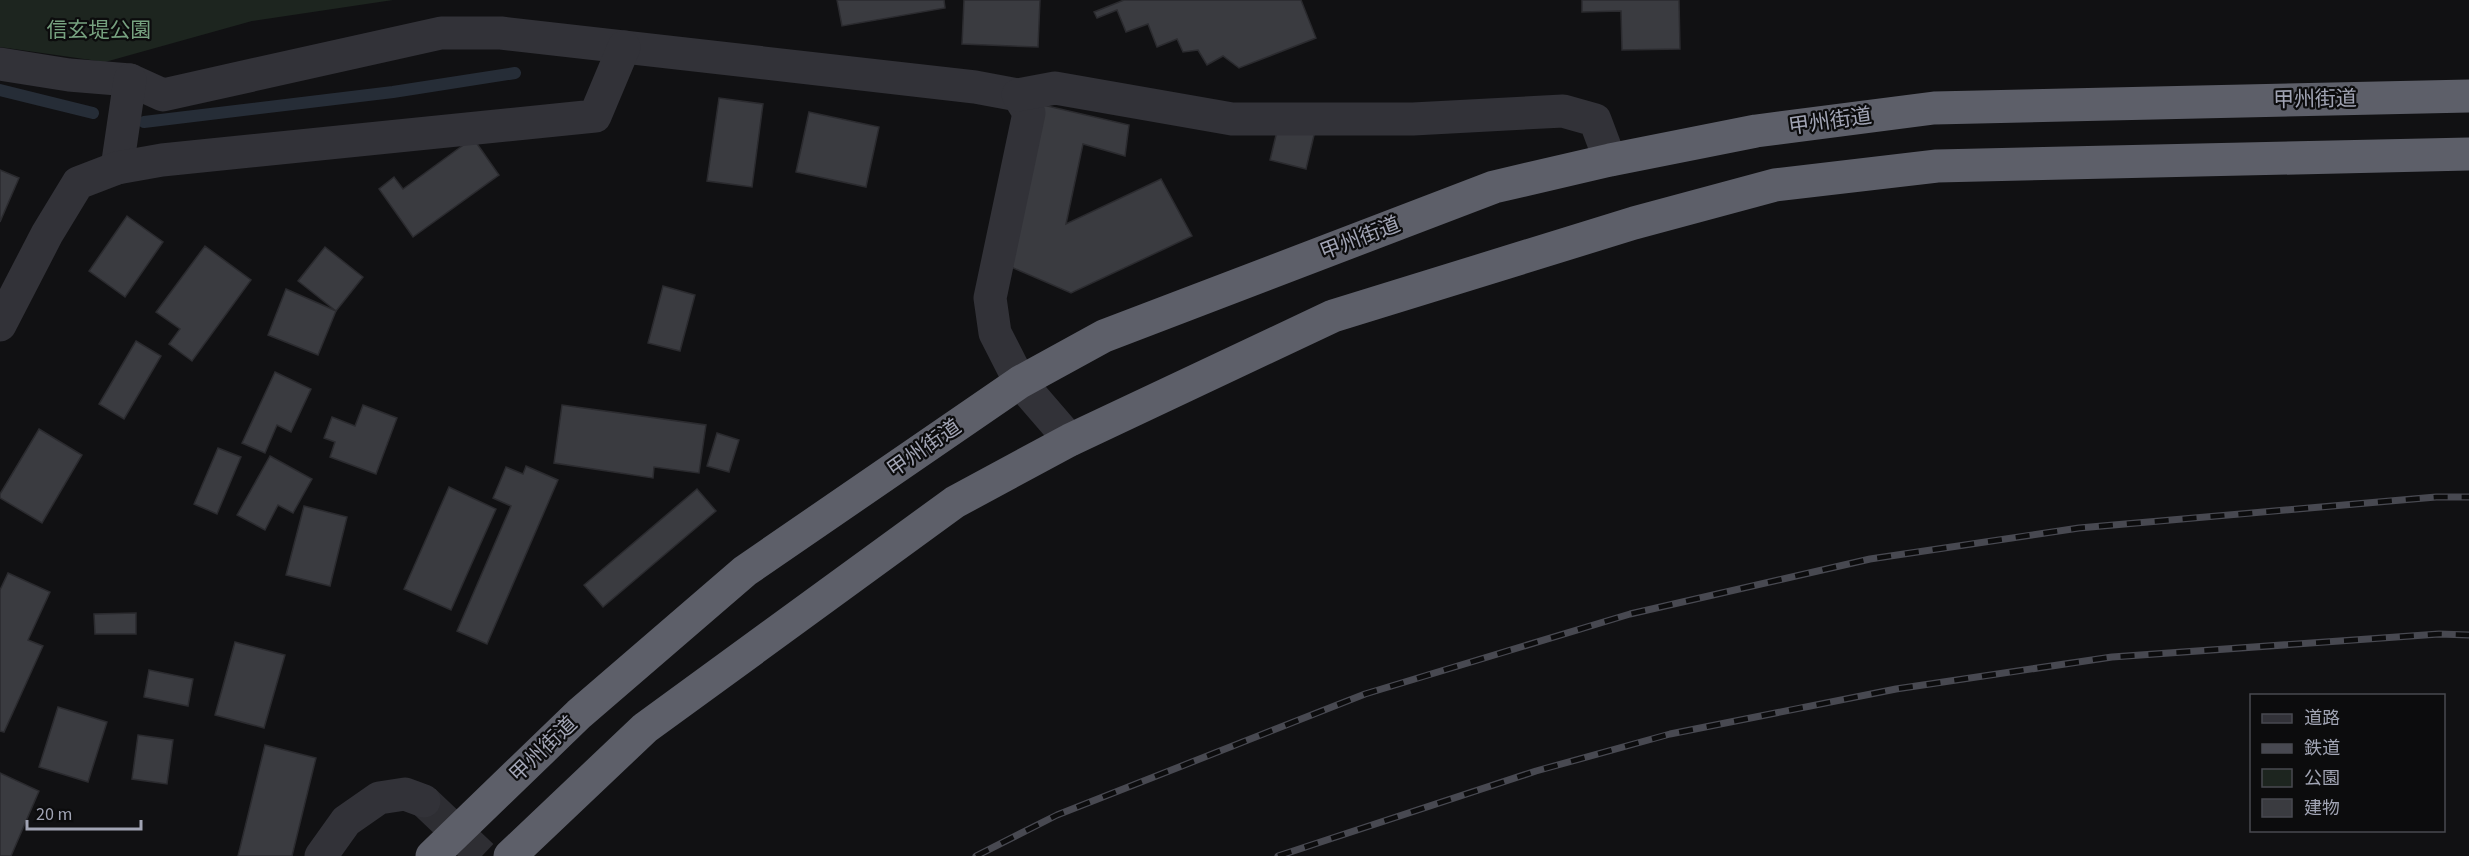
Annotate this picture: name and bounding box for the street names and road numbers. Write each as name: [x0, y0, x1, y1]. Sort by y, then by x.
street label: 甲州街道: [2273, 83, 2357, 115]
street label: 甲州街道: [1786, 100, 1874, 142]
street label: 甲州街道: [1315, 209, 1405, 267]
street label: 甲州街道: [881, 412, 967, 484]
street label: 甲州街道: [502, 709, 584, 789]

